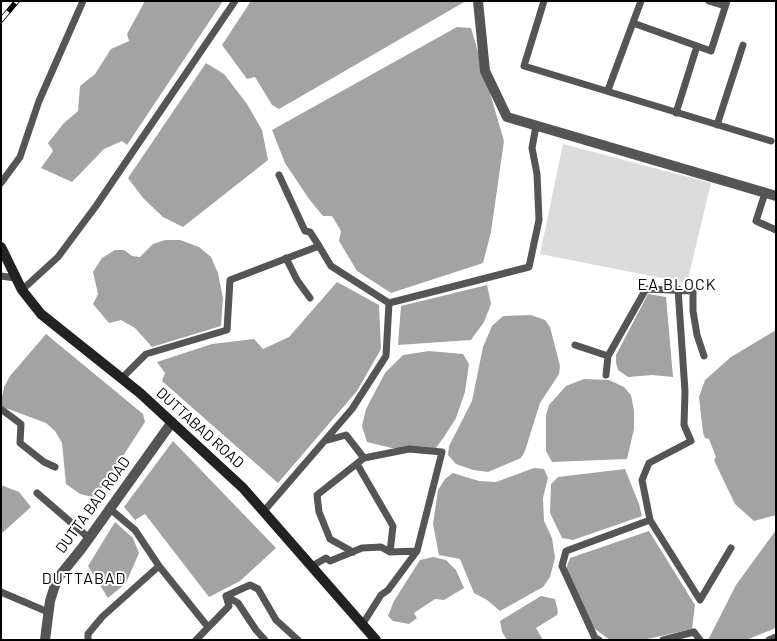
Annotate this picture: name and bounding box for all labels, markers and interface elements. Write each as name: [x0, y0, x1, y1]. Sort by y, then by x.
district label: EA BLOCK: [636, 275, 718, 295]
street label: DUTTABAD ROAD: [152, 384, 248, 472]
street label: DUTTA BAD ROAD: [52, 453, 134, 557]
district label: DUTTABAD: [41, 569, 127, 589]

